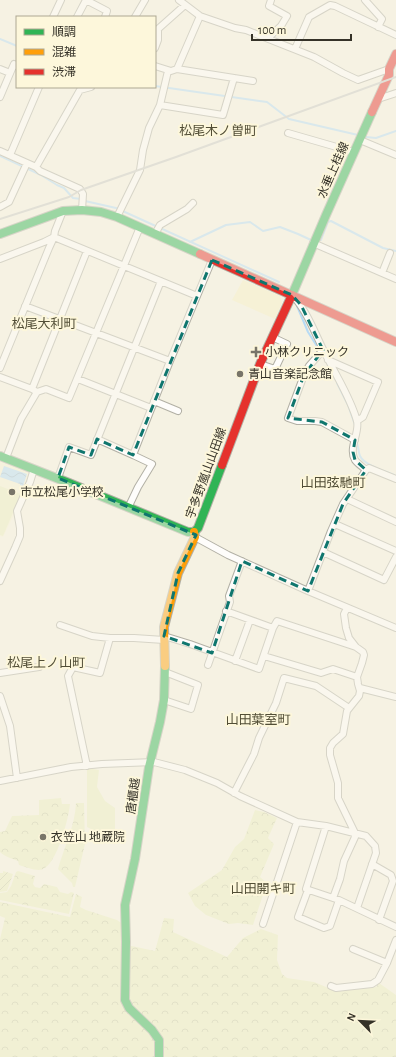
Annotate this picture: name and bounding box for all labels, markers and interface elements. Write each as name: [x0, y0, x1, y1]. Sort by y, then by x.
legend: [16, 16, 156, 88]
scale bar: [252, 16, 351, 42]
text: 100 m: [258, 24, 286, 36]
text: 順調: [52, 26, 76, 38]
text: 混雑: [52, 45, 76, 58]
text: 渋滞: [52, 66, 76, 78]
district label: 松尾木ノ曽町: [179, 124, 257, 138]
street label: 水垂上桂線: [314, 140, 351, 200]
district label: 松尾大利町: [11, 317, 77, 331]
marker: 小林クリニック: [250, 346, 262, 358]
place label: 小林クリニック: [265, 346, 349, 358]
place label: 青山音楽記念館: [248, 367, 332, 380]
marker: 青山音楽記念館: [235, 369, 245, 379]
street label: 宇多野嵐山山田線: [183, 425, 228, 520]
district label: 山田弦馳町: [300, 476, 366, 490]
place label: 市立松尾小学校: [20, 485, 104, 498]
marker: 市立松尾小学校: [7, 487, 17, 497]
district label: 松尾上ノ山町: [7, 656, 85, 670]
district label: 山田葉室町: [225, 713, 291, 727]
street label: 唐櫃越: [125, 777, 141, 815]
place label: 衣笠山 地蔵院: [51, 830, 125, 843]
marker: 衣笠山 地蔵院: [38, 832, 48, 842]
district label: 山田開キ町: [230, 882, 296, 896]
north arrow: [340, 1001, 380, 1041]
text: N: [345, 1011, 358, 1023]

